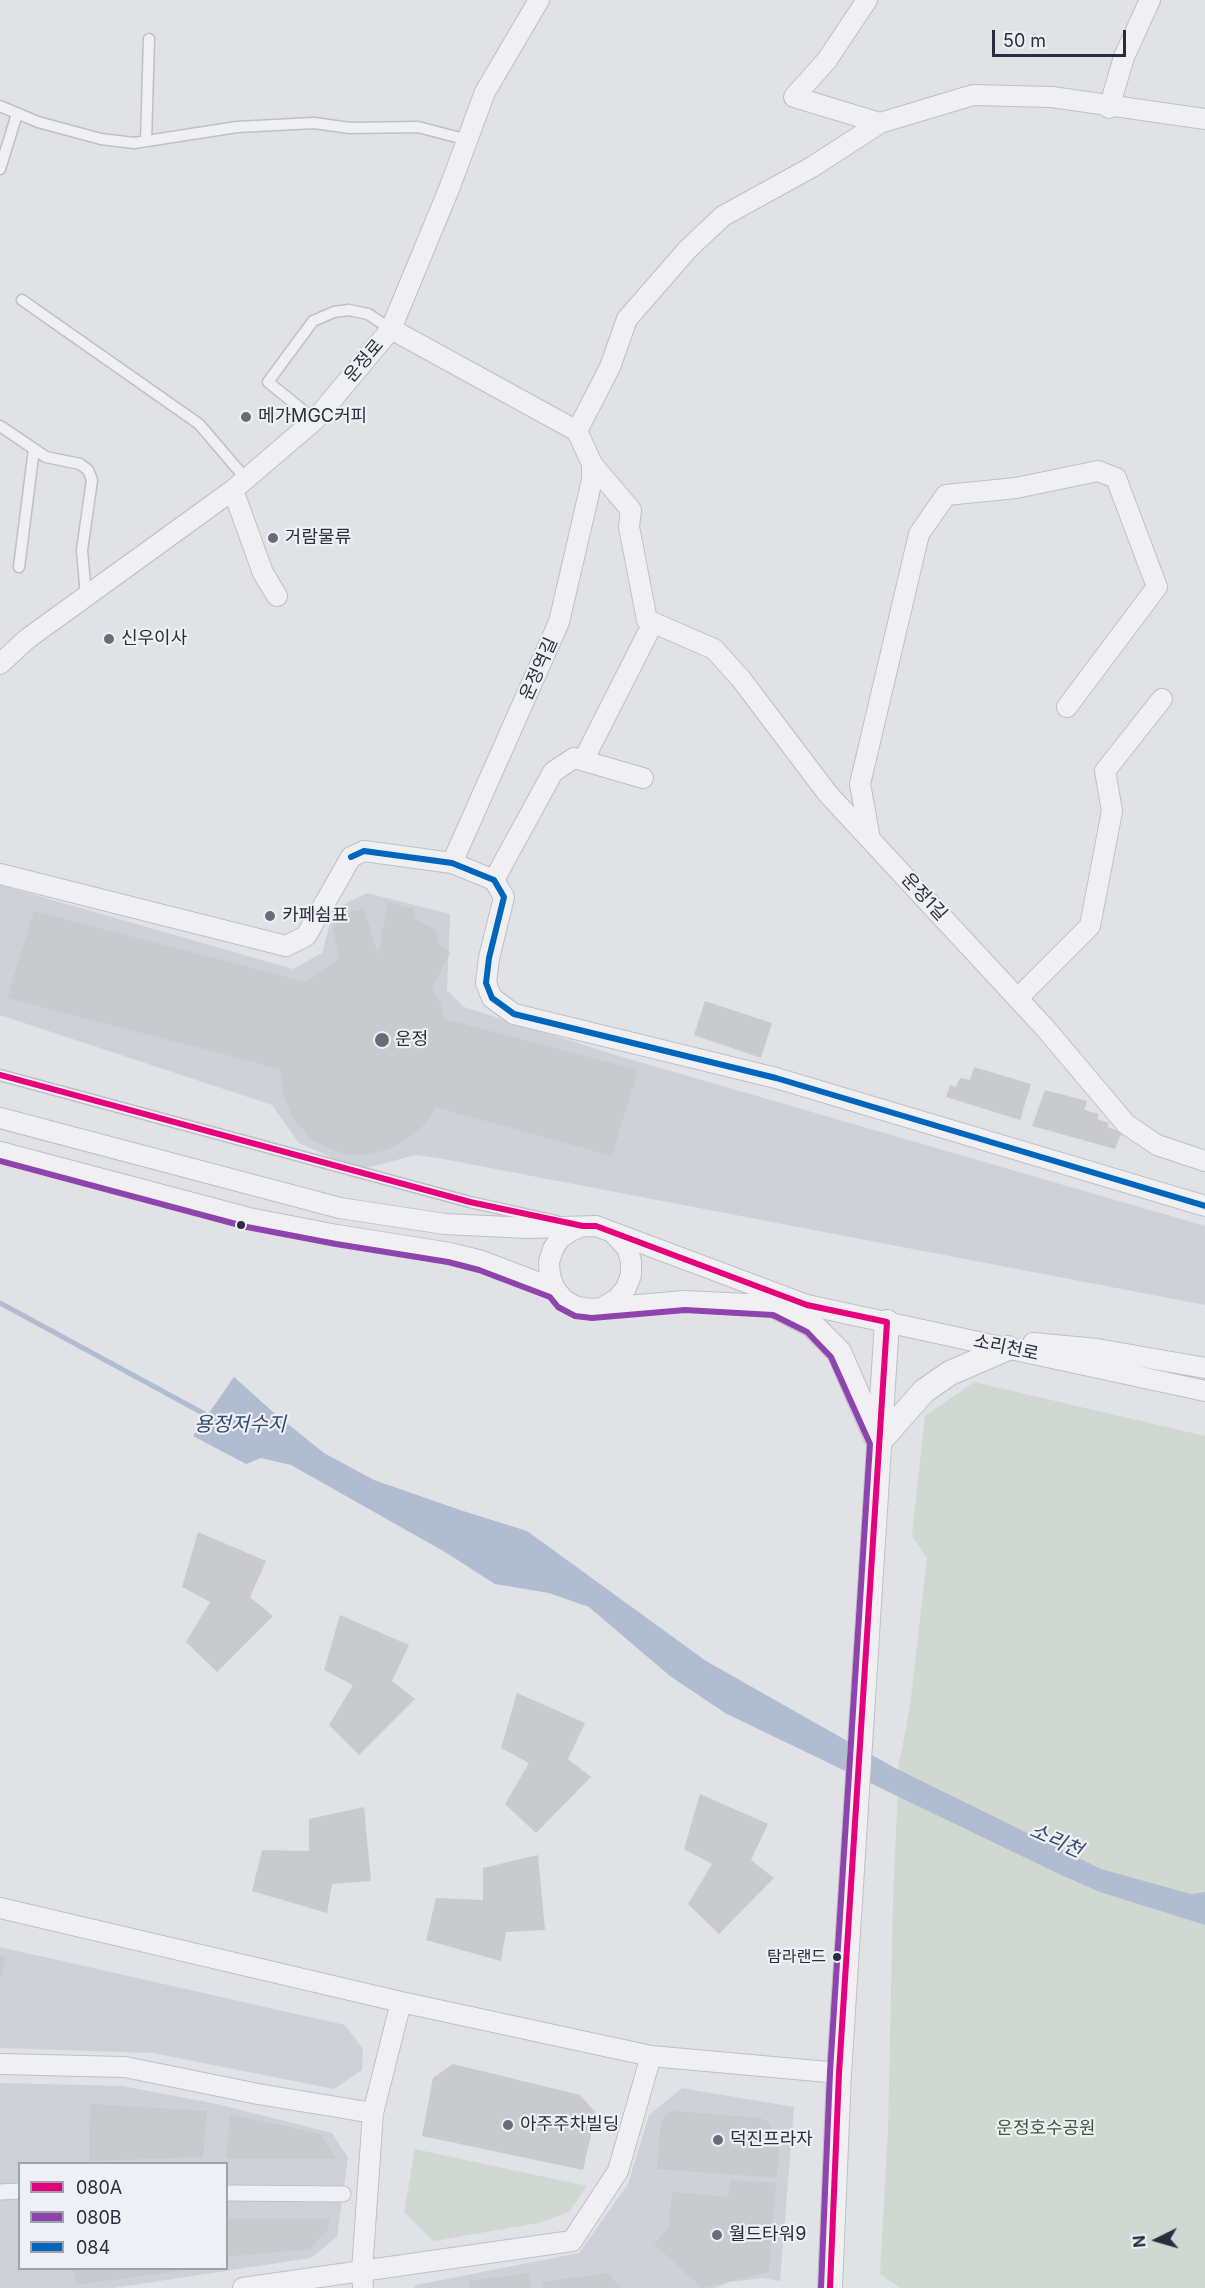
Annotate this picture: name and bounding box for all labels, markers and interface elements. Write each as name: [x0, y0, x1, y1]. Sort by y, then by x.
scale bar: [995, 18, 1128, 56]
text: 50 m: [1003, 30, 1046, 51]
street label: 운정로: [340, 335, 388, 387]
place label: 메가MGC커피: [258, 406, 367, 428]
marker: 메가MGC커피: [239, 410, 253, 424]
place label: 거람물류: [285, 527, 351, 549]
marker: 거람물류: [266, 531, 280, 545]
place label: 신우이사: [121, 628, 187, 650]
marker: 신우이사: [102, 632, 116, 646]
street label: 운정역길: [516, 634, 562, 704]
street label: 운정1길: [897, 869, 951, 925]
place label: 카페쉼표: [282, 905, 348, 927]
marker: 카페쉼표: [263, 909, 277, 923]
place label: 운정: [395, 1029, 428, 1051]
marker: 운정: [373, 1031, 391, 1049]
unlabelled marker: [235, 1219, 247, 1231]
street label: 소리천로: [971, 1331, 1041, 1365]
water label: 용정저수지: [194, 1413, 286, 1437]
water label: 소리천: [1026, 1819, 1086, 1863]
place label: 탐라랜드: [767, 1947, 826, 1967]
marker: 탐라랜드: [831, 1951, 843, 1963]
place label: 아주주차빌딩: [520, 2114, 619, 2136]
marker: 아주주차빌딩: [501, 2118, 515, 2132]
park label: 운정호수공원: [996, 2118, 1096, 2140]
place label: 덕진프라자: [730, 2129, 813, 2151]
marker: 덕진프라자: [711, 2133, 725, 2147]
legend: [18, 2162, 228, 2270]
text: 080A: [76, 2177, 122, 2198]
text: 080B: [76, 2207, 122, 2228]
north arrow: [1127, 2210, 1187, 2270]
place label: 월드타워9: [729, 2224, 806, 2246]
marker: 월드타워9: [710, 2228, 724, 2242]
text: N: [1129, 2235, 1150, 2249]
text: 084: [76, 2237, 110, 2258]

